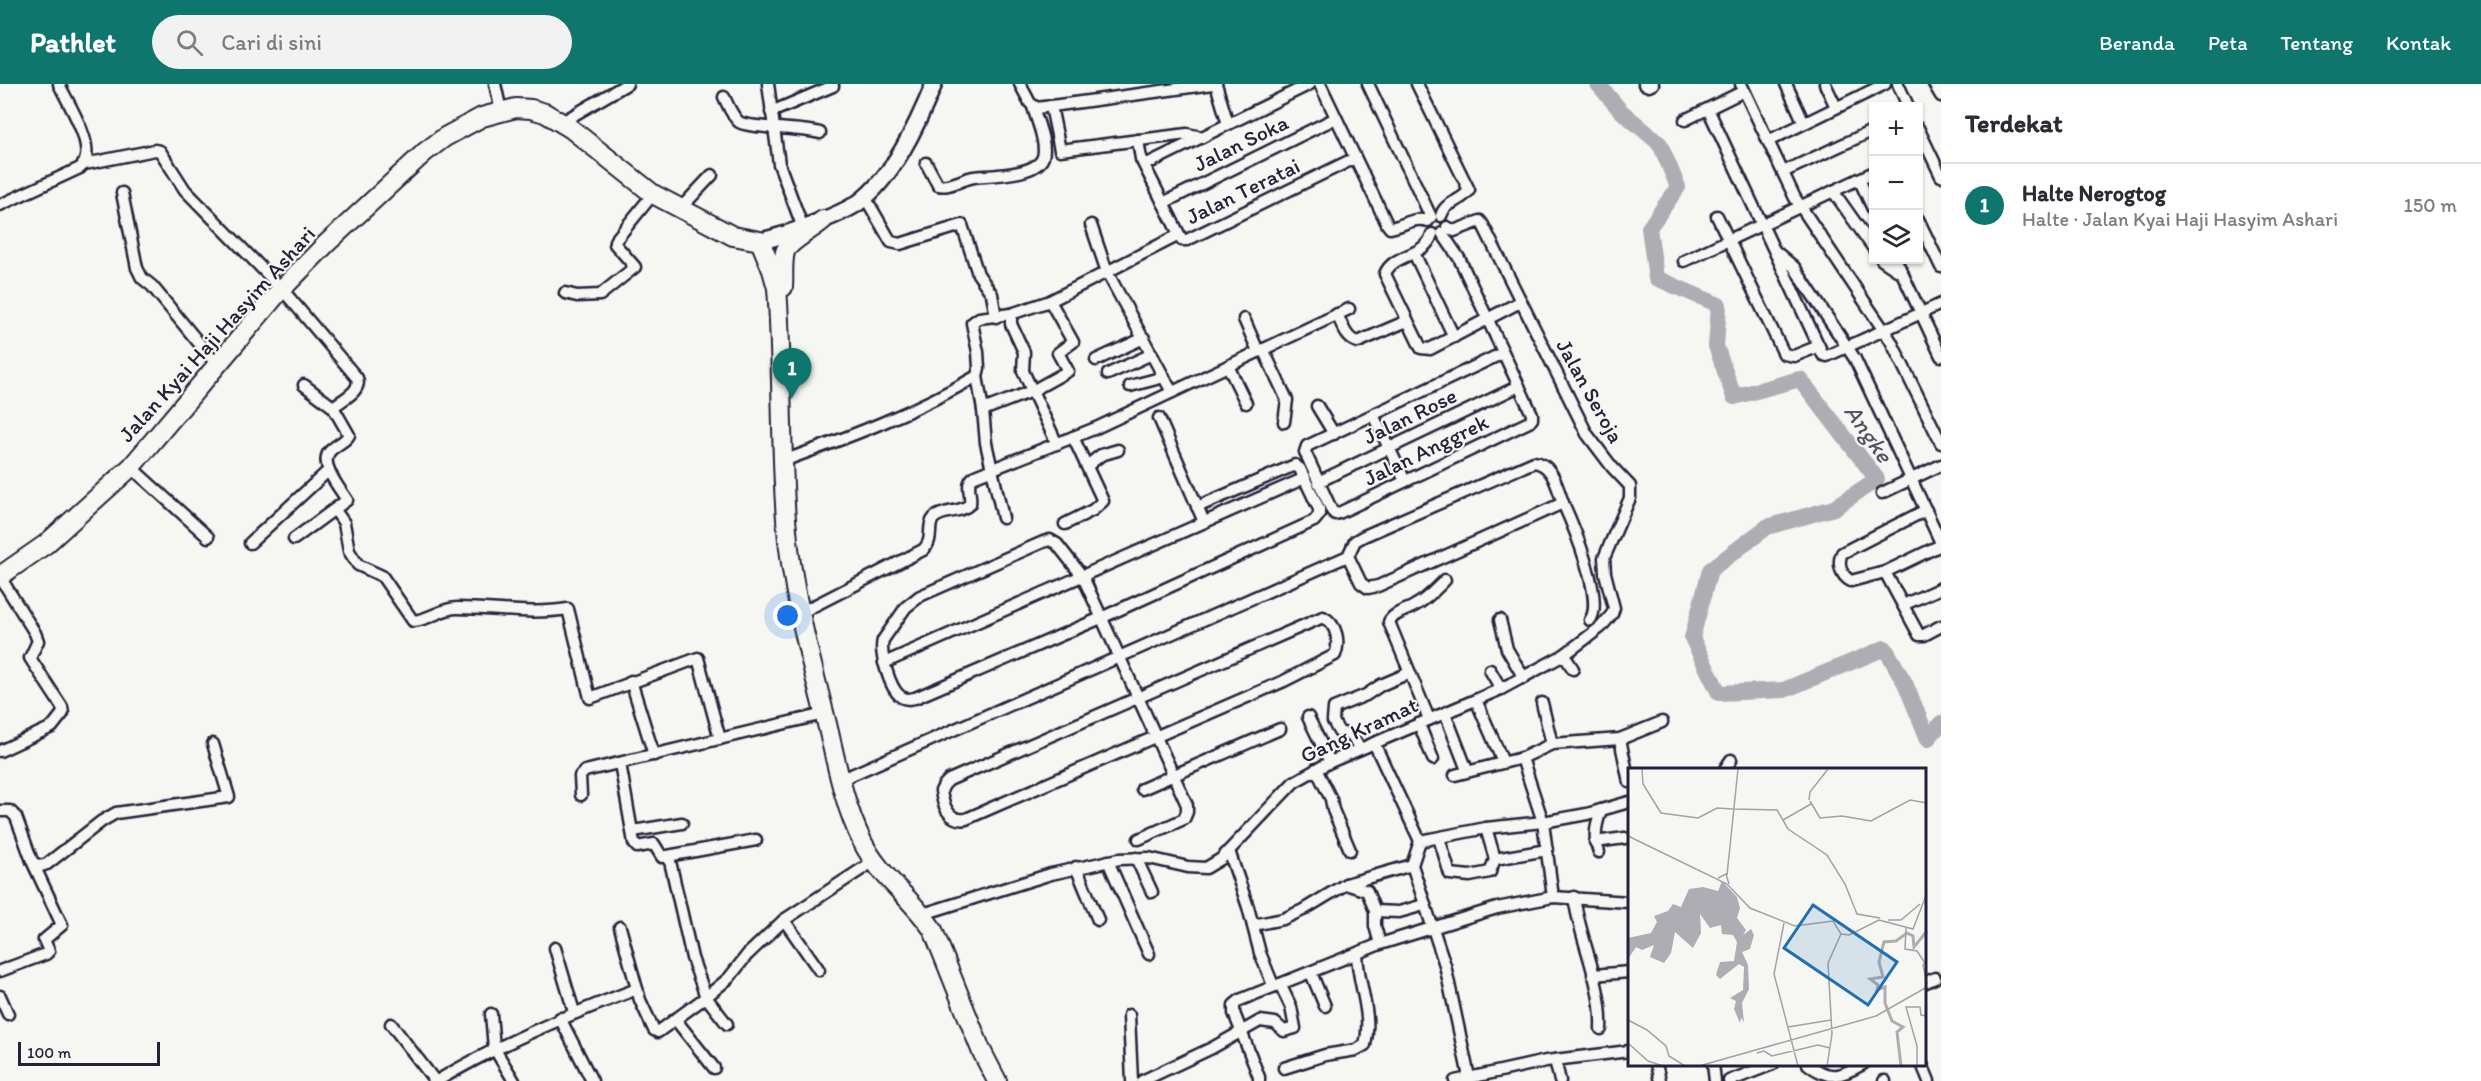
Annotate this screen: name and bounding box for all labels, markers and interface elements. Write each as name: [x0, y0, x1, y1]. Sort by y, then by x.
search box: [152, 15, 572, 69]
text: Pathlet: [30, 25, 116, 59]
icon: search: [173, 26, 206, 59]
text: Cari di sini: [221, 29, 322, 56]
text: Beranda: [2099, 30, 2175, 55]
text: Peta: [2208, 30, 2248, 55]
text: Tentang: [2281, 30, 2353, 55]
text: Kontak: [2386, 30, 2451, 55]
map controls: [1869, 102, 1923, 264]
button: +: [1869, 102, 1923, 156]
text: Terdekat: [1965, 107, 2063, 139]
street label: Jalan Soka: [1189, 108, 1293, 177]
street label: Jalan Teratai: [1182, 152, 1304, 230]
button: −: [1869, 156, 1923, 210]
text: Halte Nerogtog: [2022, 180, 2166, 207]
text: 1: [1980, 193, 1989, 217]
text: 150 m: [2404, 193, 2457, 217]
text: Halte · Jalan Kyai Haji Hasyim Ashari: [2022, 207, 2338, 231]
button: layers: [1869, 210, 1923, 264]
street label: Jalan Kyai Haji Hasyim Ashari: [113, 221, 321, 447]
street label: Jalan Seroja: [1550, 334, 1630, 448]
pin: 1: [772, 348, 812, 398]
street label: Jalan Rose: [1359, 382, 1461, 450]
water label: Angke: [1838, 398, 1900, 469]
street label: Jalan Anggrek: [1359, 408, 1493, 492]
your location: [773, 601, 802, 630]
street label: Gang Kramat: [1296, 691, 1422, 769]
inset map: [1628, 768, 1926, 1066]
scale bar: [18, 1039, 160, 1066]
text: 100 m: [27, 1043, 71, 1062]

